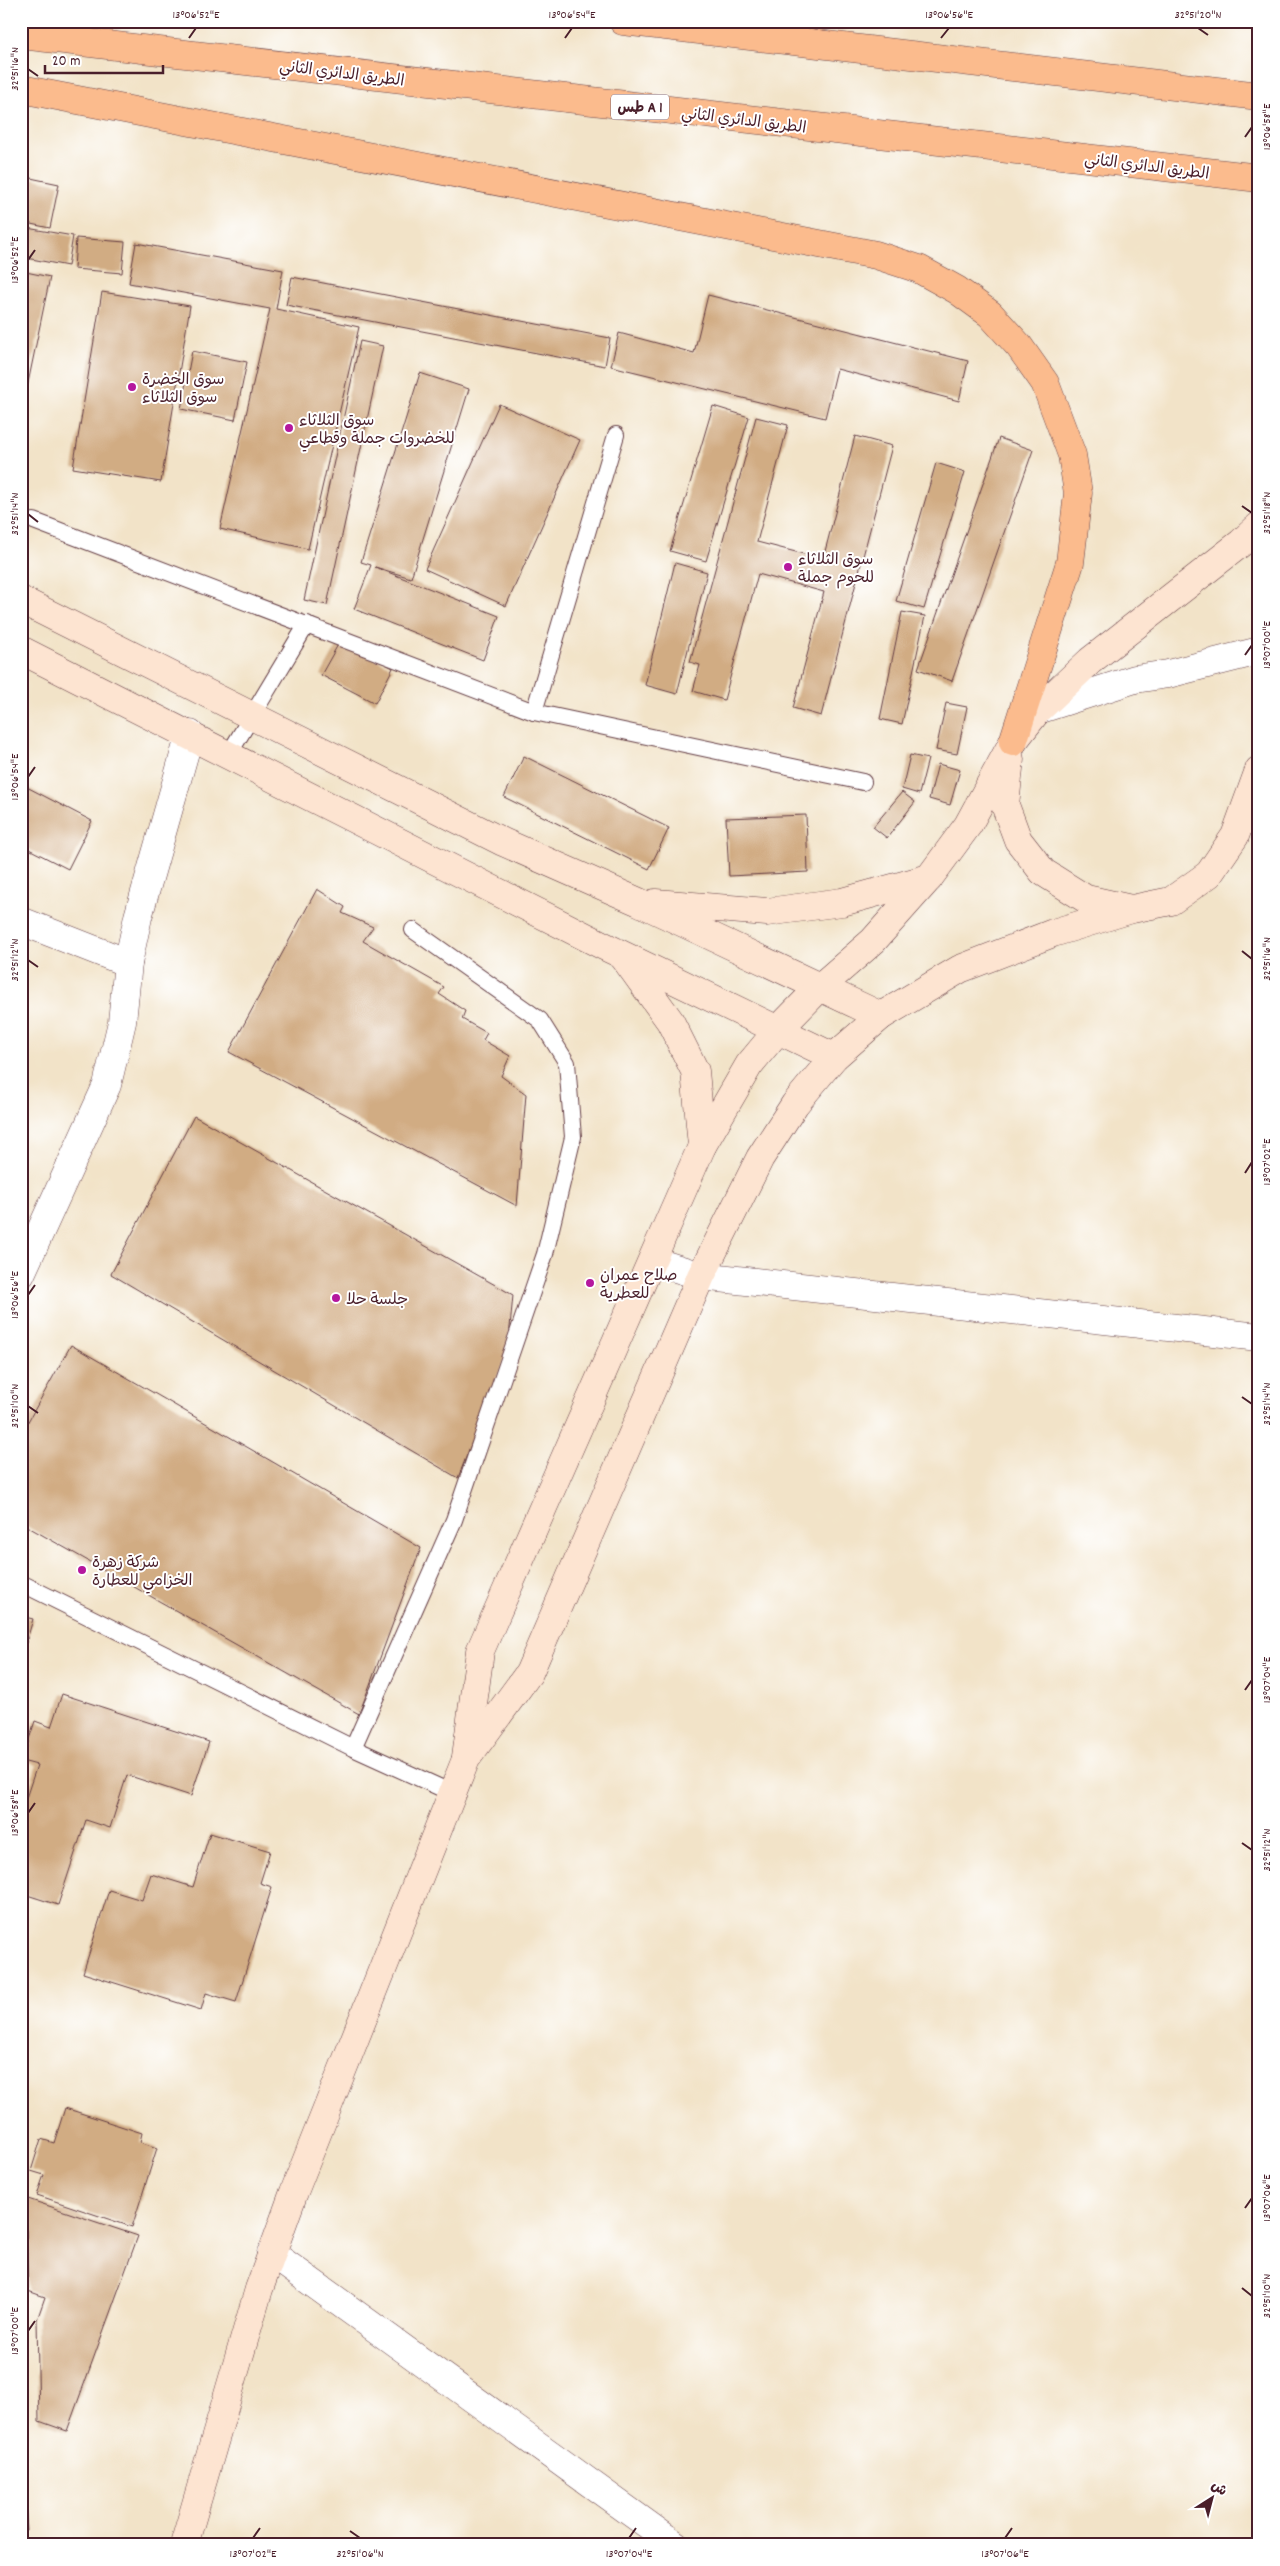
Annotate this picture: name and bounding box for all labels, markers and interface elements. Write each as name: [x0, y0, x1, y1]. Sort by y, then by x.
text: 13°06'52"E: [172, 7, 220, 24]
text: 13°06'54"E: [549, 7, 596, 24]
text: 13°06'56"E: [925, 7, 973, 24]
text: 32°51'20"N: [1175, 7, 1222, 24]
scale bar: [45, 42, 162, 74]
text: 32°51'16"N: [7, 47, 24, 91]
text: 20 m: [52, 51, 80, 73]
street label: الطريق الدائري الثاني: [278, 55, 405, 95]
road number: طس A 1: [611, 94, 669, 120]
street label: الطريق الدائري الثاني: [680, 102, 807, 142]
text: 13°06'58"E: [1259, 103, 1276, 150]
street label: الطريق الدائري الثاني: [1083, 148, 1210, 188]
text: 13°06'52"E: [7, 236, 24, 284]
place label: سوق الخضرة سوق الثلاثاء: [142, 369, 224, 410]
marker: سوق الخضرة سوق الثلاثاء: [126, 381, 138, 393]
place label: سوق الثلاثاء للخضروات جملة وقطاعي: [299, 410, 455, 452]
marker: سوق الثلاثاء للخضروات جملة وقطاعي: [283, 422, 295, 434]
text: 32°51'18"N: [1259, 492, 1276, 534]
text: 32°51'14"N: [7, 493, 24, 535]
place label: سوق الثلاثاء للحوم جملة: [798, 549, 874, 590]
marker: سوق الثلاثاء للحوم جملة: [782, 561, 794, 573]
text: 13°07'00"E: [1259, 620, 1276, 669]
text: 13°06'54"E: [7, 753, 24, 800]
text: 32°51'16"N: [1259, 937, 1276, 981]
text: 32°51'12"N: [7, 938, 24, 982]
text: 13°07'02"E: [1259, 1138, 1276, 1185]
place label: صلاح عمران للعطرية: [600, 1265, 677, 1306]
text: 13°06'56"E: [7, 1271, 24, 1319]
marker: صلاح عمران للعطرية: [584, 1277, 596, 1289]
place label: جلسة حلا: [346, 1289, 408, 1312]
marker: جلسة حلا: [330, 1292, 342, 1304]
text: 32°51'14"N: [1259, 1383, 1276, 1425]
text: 32°51'10"N: [7, 1384, 24, 1428]
place label: شركة زهرة الخزامي للعطارة: [92, 1552, 192, 1594]
marker: شركة زهرة الخزامي للعطارة: [76, 1564, 88, 1576]
text: 13°07'04"E: [1259, 1656, 1276, 1703]
text: 13°06'58"E: [7, 1789, 24, 1836]
text: 32°51'12"N: [1259, 1828, 1276, 1872]
text: 13°07'06"E: [1259, 2174, 1276, 2222]
text: 32°51'10"N: [1259, 2274, 1276, 2318]
text: 13°07'00"E: [7, 2306, 24, 2355]
north arrow: [1188, 2474, 1238, 2524]
text: ش: [1206, 2476, 1231, 2502]
text: 13°07'02"E: [230, 2546, 277, 2563]
text: 32°51'06"N: [336, 2546, 384, 2563]
text: 13°07'04"E: [606, 2546, 653, 2563]
text: 13°07'06"E: [981, 2546, 1029, 2563]

